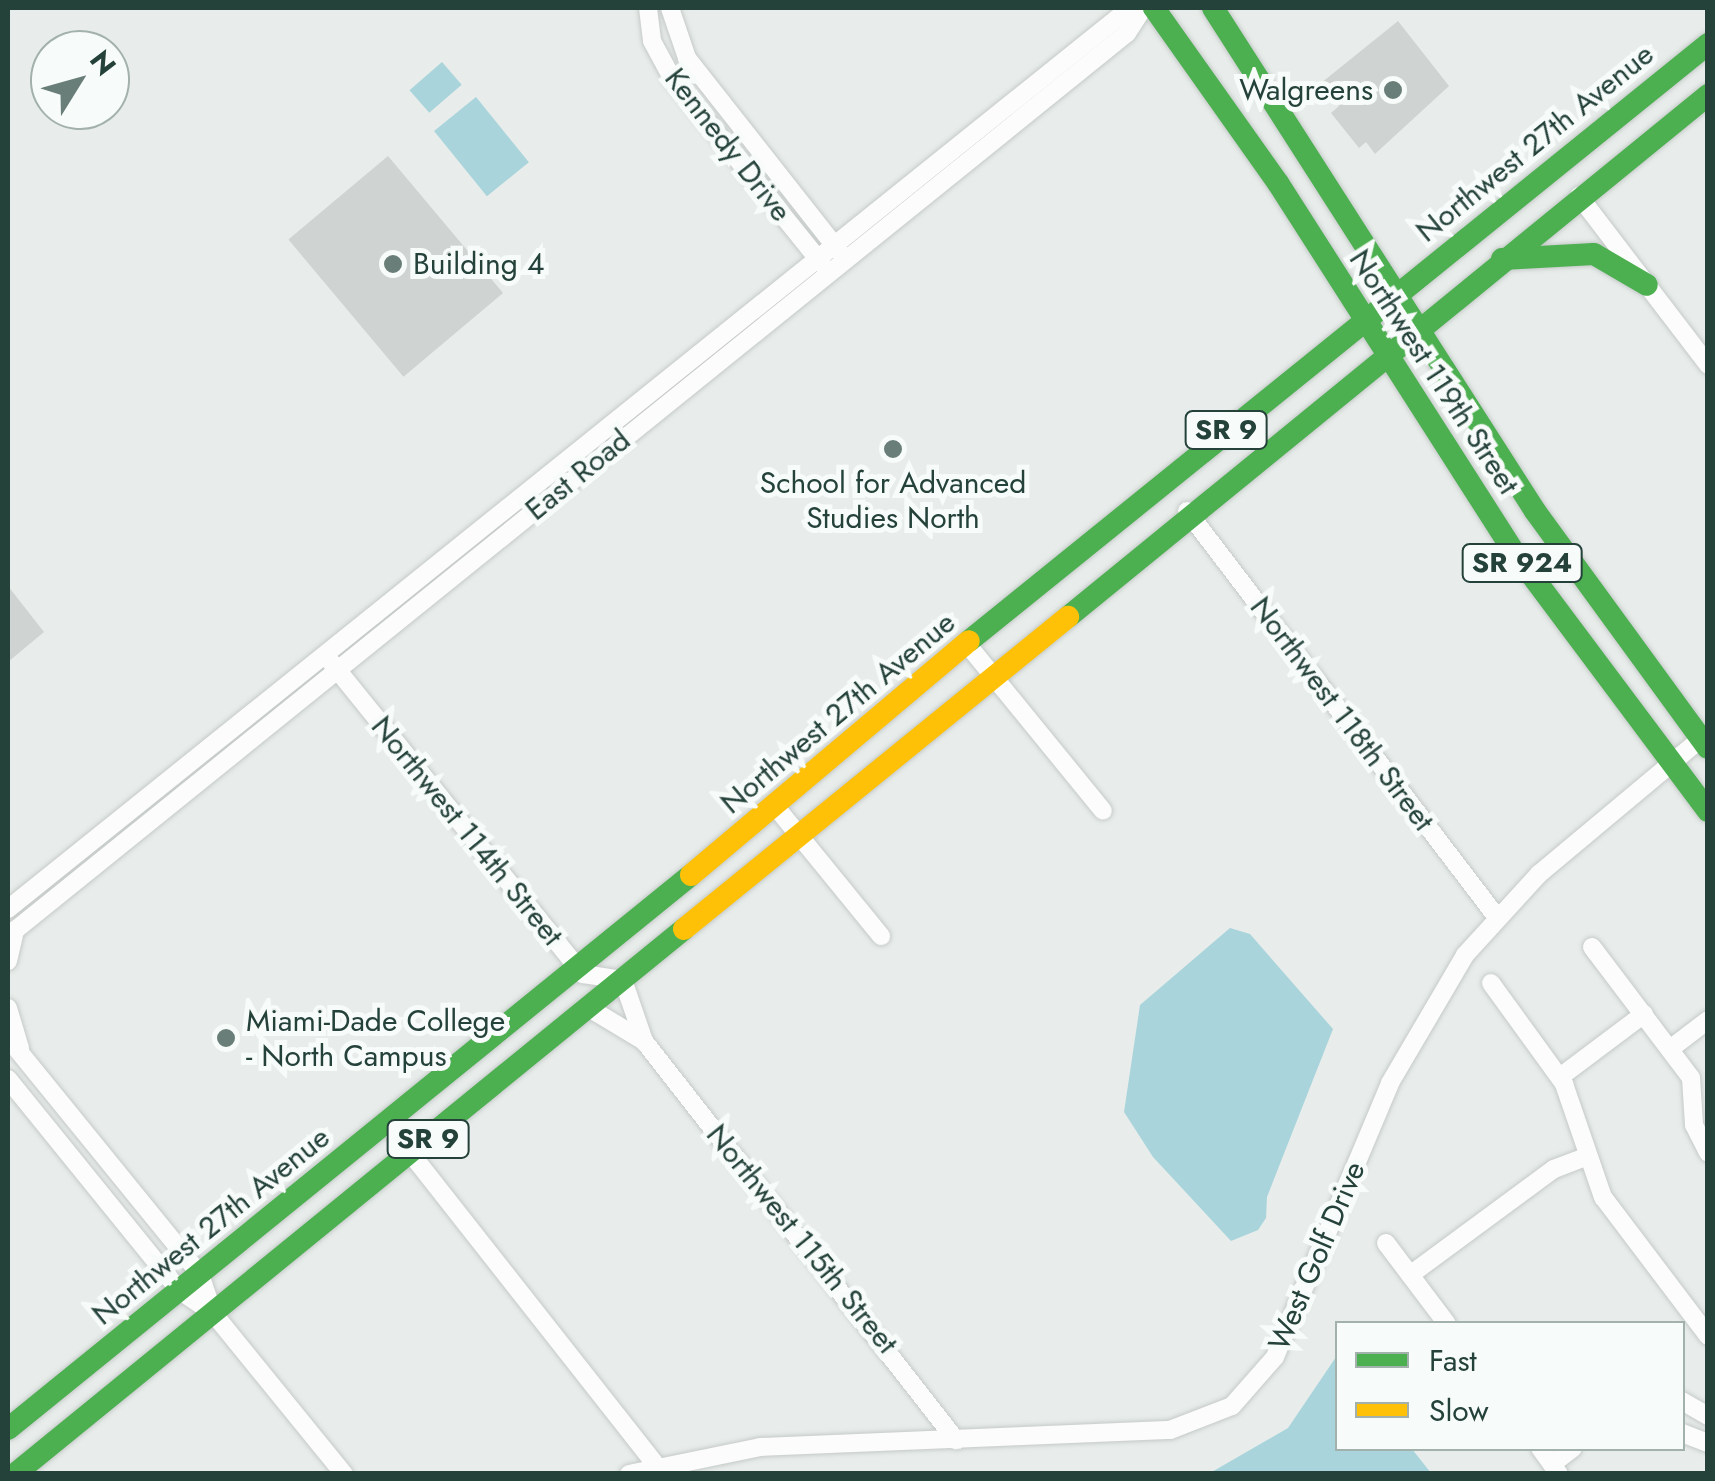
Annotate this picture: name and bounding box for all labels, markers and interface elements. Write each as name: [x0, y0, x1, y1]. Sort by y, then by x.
north arrow: [30, 30, 130, 130]
street label: Northwest 27th Avenue: [1409, 36, 1661, 250]
text: N: [80, 42, 126, 84]
street label: Kennedy Drive: [657, 61, 799, 229]
place label: Walgreens: [1239, 72, 1373, 108]
marker: Walgreens: [1382, 79, 1404, 101]
street label: Northwest 119th Street: [1342, 243, 1526, 501]
place label: Building 4: [413, 246, 544, 282]
marker: Building 4: [382, 253, 404, 275]
road number: SR 9: [1184, 407, 1268, 453]
street label: East Road: [519, 422, 637, 528]
marker: School for Advanced Studies North: [882, 438, 904, 460]
place label: School for Advanced Studies North: [760, 465, 1026, 536]
road number: SR 924: [1460, 540, 1584, 586]
street label: Northwest 118th Street: [1242, 590, 1442, 838]
street label: Northwest 27th Avenue: [714, 605, 962, 821]
street label: Northwest 114th Street: [364, 709, 570, 953]
place label: Miami-Dade College - North Campus: [246, 1003, 505, 1074]
marker: Miami-Dade College - North Campus: [215, 1027, 237, 1049]
road number: SR 9: [386, 1116, 470, 1162]
street label: Northwest 115th Street: [699, 1117, 905, 1361]
street label: Northwest 27th Avenue: [85, 1119, 337, 1333]
street label: West Golf Drive: [1261, 1156, 1373, 1356]
legend: [1335, 1321, 1685, 1451]
text: Fast: [1429, 1339, 1477, 1382]
text: Slow: [1429, 1389, 1489, 1432]

